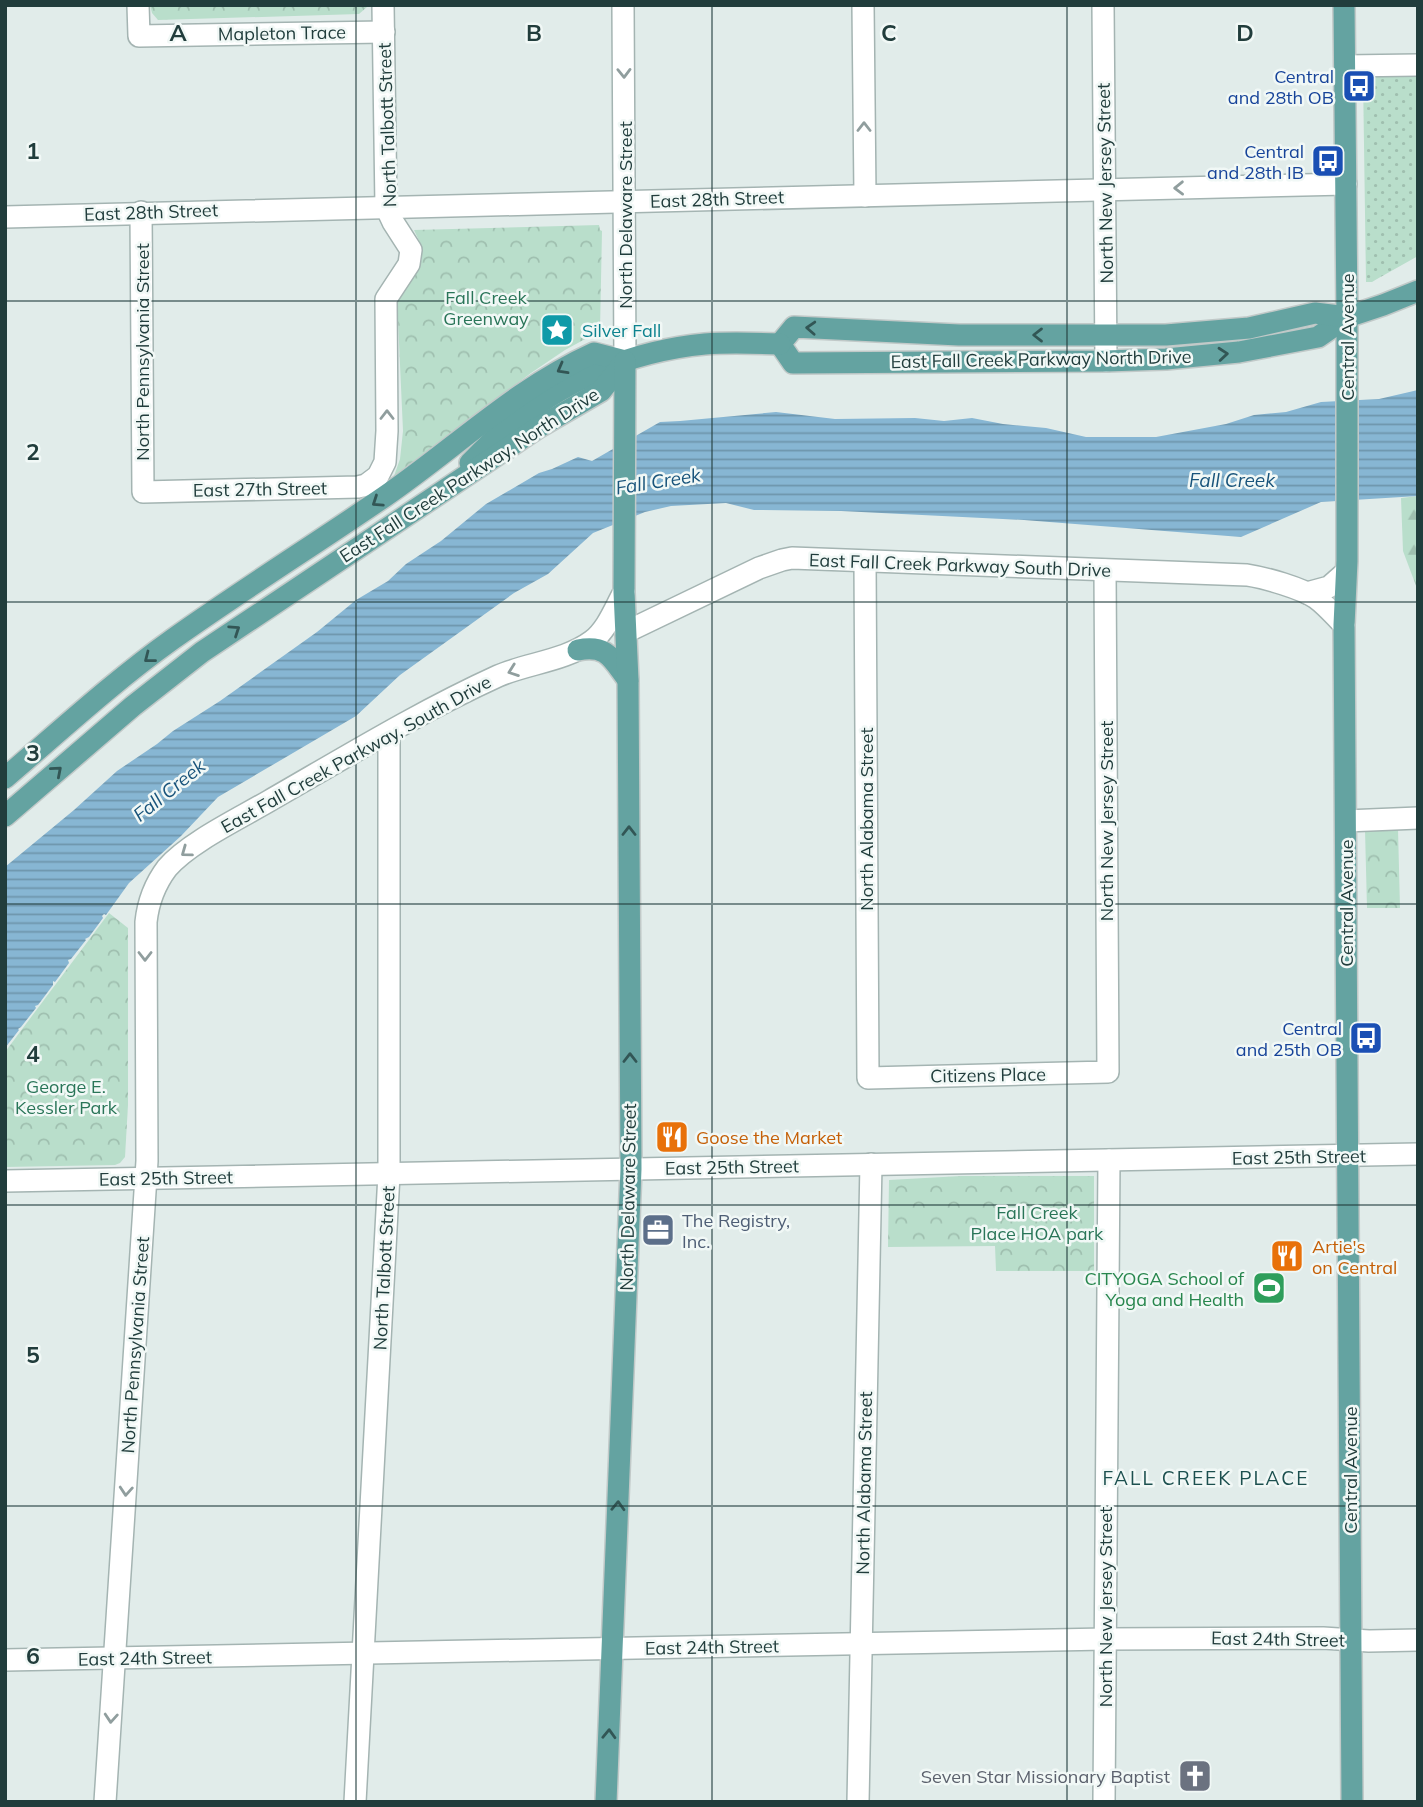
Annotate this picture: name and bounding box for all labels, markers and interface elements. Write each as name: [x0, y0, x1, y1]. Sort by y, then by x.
text: A: [169, 18, 187, 47]
text: B: [526, 18, 542, 47]
text: C: [881, 18, 897, 47]
text: D: [1236, 18, 1254, 47]
street label: Mapleton Trace: [218, 20, 346, 46]
street label: North Talbott Street: [373, 42, 401, 208]
place label: Central and 28th OB: [1228, 65, 1334, 109]
bus stop icon: Central and 28th OB: [1340, 67, 1378, 105]
one-way arrow: [616, 69, 632, 79]
street label: North New Jersey Street: [1092, 83, 1118, 283]
street label: North Delaware Street: [614, 121, 637, 309]
one-way arrow: [856, 122, 872, 132]
text: 1: [26, 136, 40, 165]
place label: Central and 28th IB: [1207, 140, 1304, 184]
bus stop icon: Central and 28th IB: [1309, 142, 1347, 180]
one-way arrow: [1174, 180, 1184, 196]
street label: East 28th Street: [650, 185, 784, 213]
street label: East 28th Street: [84, 198, 218, 226]
street label: North Pennsylvania Street: [131, 243, 154, 461]
street label: Central Avenue: [1336, 273, 1359, 401]
park label: Fall Creek Greenway: [443, 286, 529, 330]
place icon: Silver Fall: [538, 311, 576, 349]
place label: Silver Fall: [582, 319, 661, 342]
one-way arrow: [805, 321, 816, 336]
one-way arrow: [1032, 327, 1043, 343]
street label: East Fall Creek Parkway North Drive: [890, 345, 1192, 373]
one-way arrow: [1218, 347, 1229, 362]
one-way arrow: [557, 361, 569, 374]
street label: East Fall Creek Parkway, North Drive: [335, 383, 603, 567]
one-way arrow: [379, 409, 395, 420]
text: 2: [26, 437, 40, 466]
water label: Fall Creek: [614, 462, 704, 500]
water label: Fall Creek: [1189, 468, 1276, 492]
street label: East 27th Street: [193, 476, 327, 502]
one-way arrow: [372, 493, 385, 506]
street label: East Fall Creek Parkway South Drive: [809, 548, 1111, 582]
one-way arrow: [227, 625, 240, 638]
one-way arrow: [144, 649, 157, 662]
one-way arrow: [507, 662, 519, 676]
street label: East Fall Creek Parkway, South Drive: [217, 670, 495, 838]
street label: North New Jersey Street: [1095, 721, 1118, 921]
street label: North Alabama Street: [855, 727, 878, 911]
text: 3: [26, 738, 40, 767]
water label: Fall Creek: [128, 753, 211, 826]
one-way arrow: [49, 767, 62, 779]
one-way arrow: [622, 825, 637, 836]
street label: Central Avenue: [1335, 839, 1358, 967]
one-way arrow: [181, 844, 194, 857]
one-way arrow: [138, 951, 153, 962]
place label: Central and 25th OB: [1236, 1017, 1342, 1061]
bus stop icon: Central and 25th OB: [1347, 1019, 1385, 1057]
text: 4: [26, 1039, 40, 1068]
one-way arrow: [623, 1053, 638, 1064]
street label: Citizens Place: [930, 1062, 1046, 1088]
park label: George E. Kessler Park: [15, 1075, 118, 1119]
street label: North Delaware Street: [615, 1103, 641, 1291]
restaurant icon: Goose the Market: [653, 1118, 691, 1156]
place label: Goose the Market: [696, 1126, 842, 1149]
street label: East 25th Street: [1232, 1144, 1366, 1170]
street label: East 25th Street: [665, 1154, 799, 1180]
street label: East 25th Street: [99, 1165, 233, 1191]
street label: North Talbott Street: [368, 1185, 400, 1351]
park label: Fall Creek Place HOA park: [971, 1201, 1104, 1245]
place label: The Registry, Inc.: [682, 1209, 790, 1253]
office icon: The Registry, Inc.: [639, 1211, 677, 1249]
place label: Artie's on Central: [1312, 1235, 1397, 1279]
street label: North Pennsylvania Street: [116, 1236, 154, 1454]
restaurant icon: Artie's on Central: [1268, 1237, 1306, 1275]
place label: CITYOGA School of Yoga and Health: [1084, 1267, 1245, 1311]
sports icon: CITYOGA School of Yoga and Health: [1250, 1269, 1288, 1307]
text: 5: [26, 1340, 40, 1369]
street label: North Alabama Street: [851, 1391, 877, 1575]
street label: Central Avenue: [1339, 1406, 1362, 1534]
district label: FALL CREEK PLACE: [1103, 1466, 1309, 1490]
one-way arrow: [118, 1485, 133, 1496]
one-way arrow: [610, 1500, 625, 1511]
street label: North New Jersey Street: [1094, 1507, 1117, 1707]
street label: East 24th Street: [1211, 1626, 1345, 1652]
street label: East 24th Street: [645, 1634, 779, 1660]
text: 6: [26, 1641, 40, 1670]
street label: East 24th Street: [78, 1645, 212, 1671]
one-way arrow: [104, 1712, 119, 1723]
one-way arrow: [601, 1728, 617, 1738]
church icon: Seven Star Missionary Baptist: [1176, 1757, 1214, 1795]
place label: Seven Star Missionary Baptist: [921, 1765, 1170, 1788]

